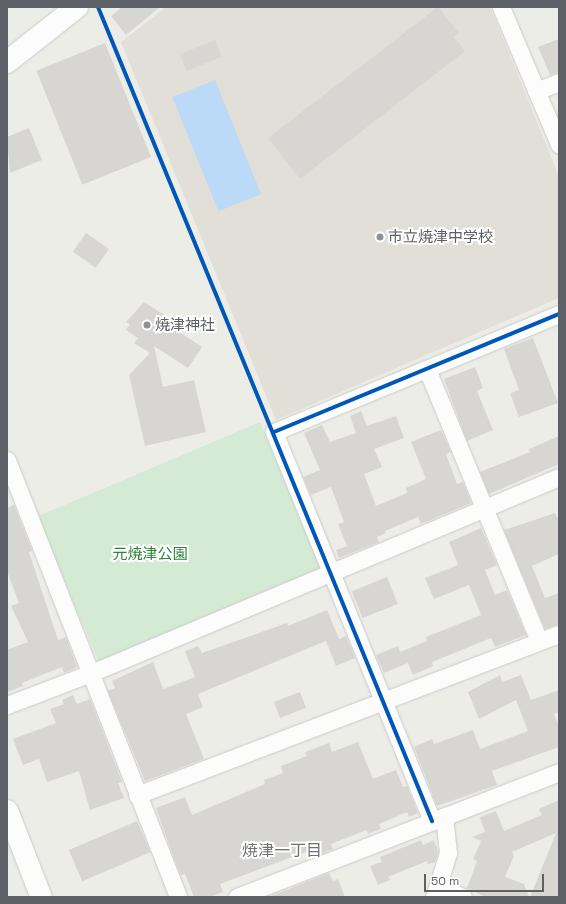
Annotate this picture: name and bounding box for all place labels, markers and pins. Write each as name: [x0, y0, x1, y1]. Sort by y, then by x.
place label: 市立焼津中学校: [388, 228, 493, 246]
marker: 市立焼津中学校: [375, 232, 385, 242]
place label: 焼津神社: [155, 316, 215, 334]
marker: 焼津神社: [142, 320, 152, 330]

